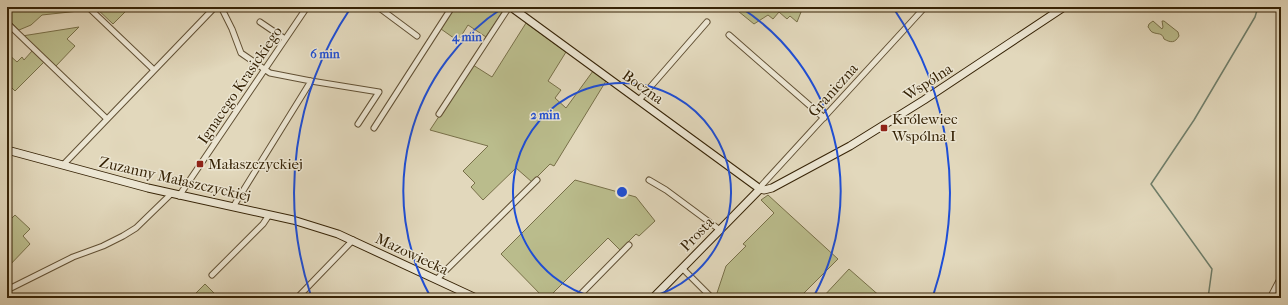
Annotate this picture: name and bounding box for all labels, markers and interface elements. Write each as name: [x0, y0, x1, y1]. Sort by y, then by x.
street label: Ignacego Krasickiego: [194, 22, 286, 147]
text: 4 min: [451, 30, 483, 45]
text: 6 min: [310, 47, 341, 61]
street label: Graniczna: [804, 59, 862, 120]
street label: Wspólna: [899, 59, 957, 105]
street label: Boczna: [619, 66, 668, 109]
text: 2 min: [530, 108, 561, 122]
place label: Królewiec Wspólna I: [891, 110, 958, 145]
marker: Królewiec Wspólna I: [879, 123, 889, 133]
street label: Zuzanny Małaszczyckiej: [97, 153, 253, 205]
place label: Małaszczyckiej: [208, 155, 303, 173]
marker: Małaszczyckiej: [195, 159, 205, 169]
centre of rings: [615, 185, 629, 199]
street label: Prosta: [676, 212, 718, 255]
street label: Mazowiecka: [373, 229, 452, 279]

